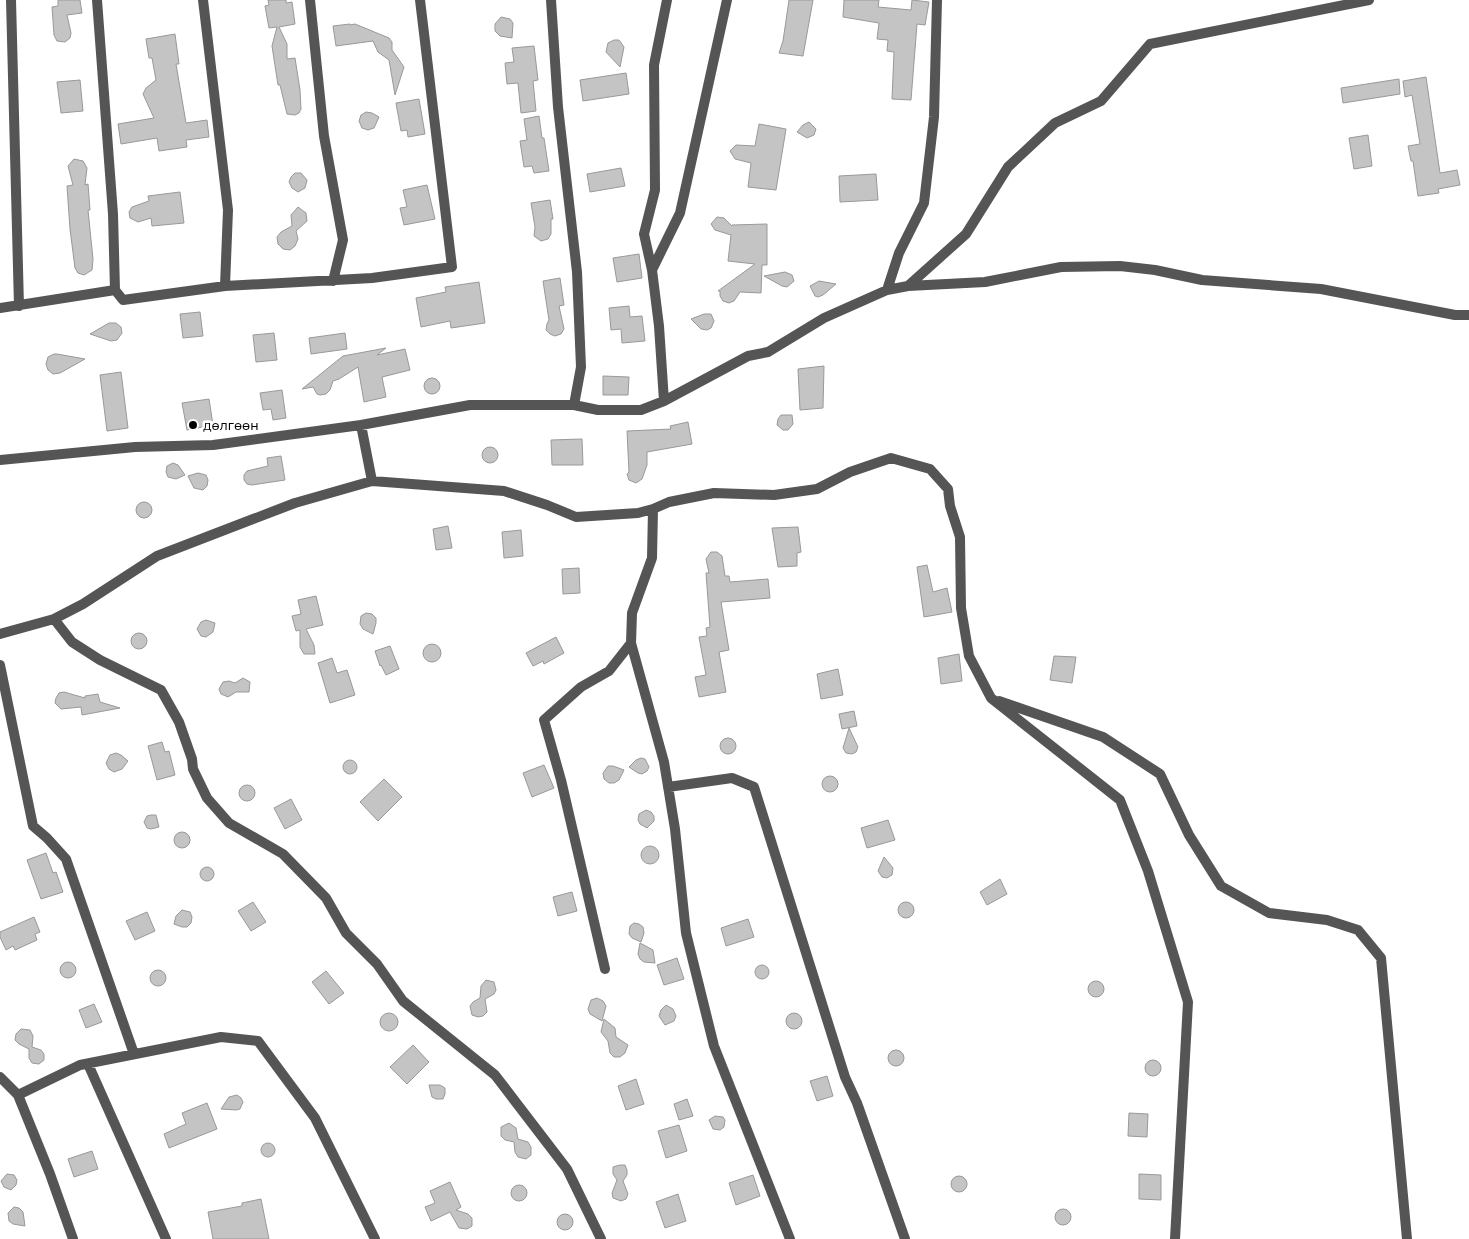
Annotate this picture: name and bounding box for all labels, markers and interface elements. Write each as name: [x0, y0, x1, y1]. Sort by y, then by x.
place label: дөлгөөн: [203, 416, 259, 434]
marker: дөлгөөн: [187, 419, 199, 431]

